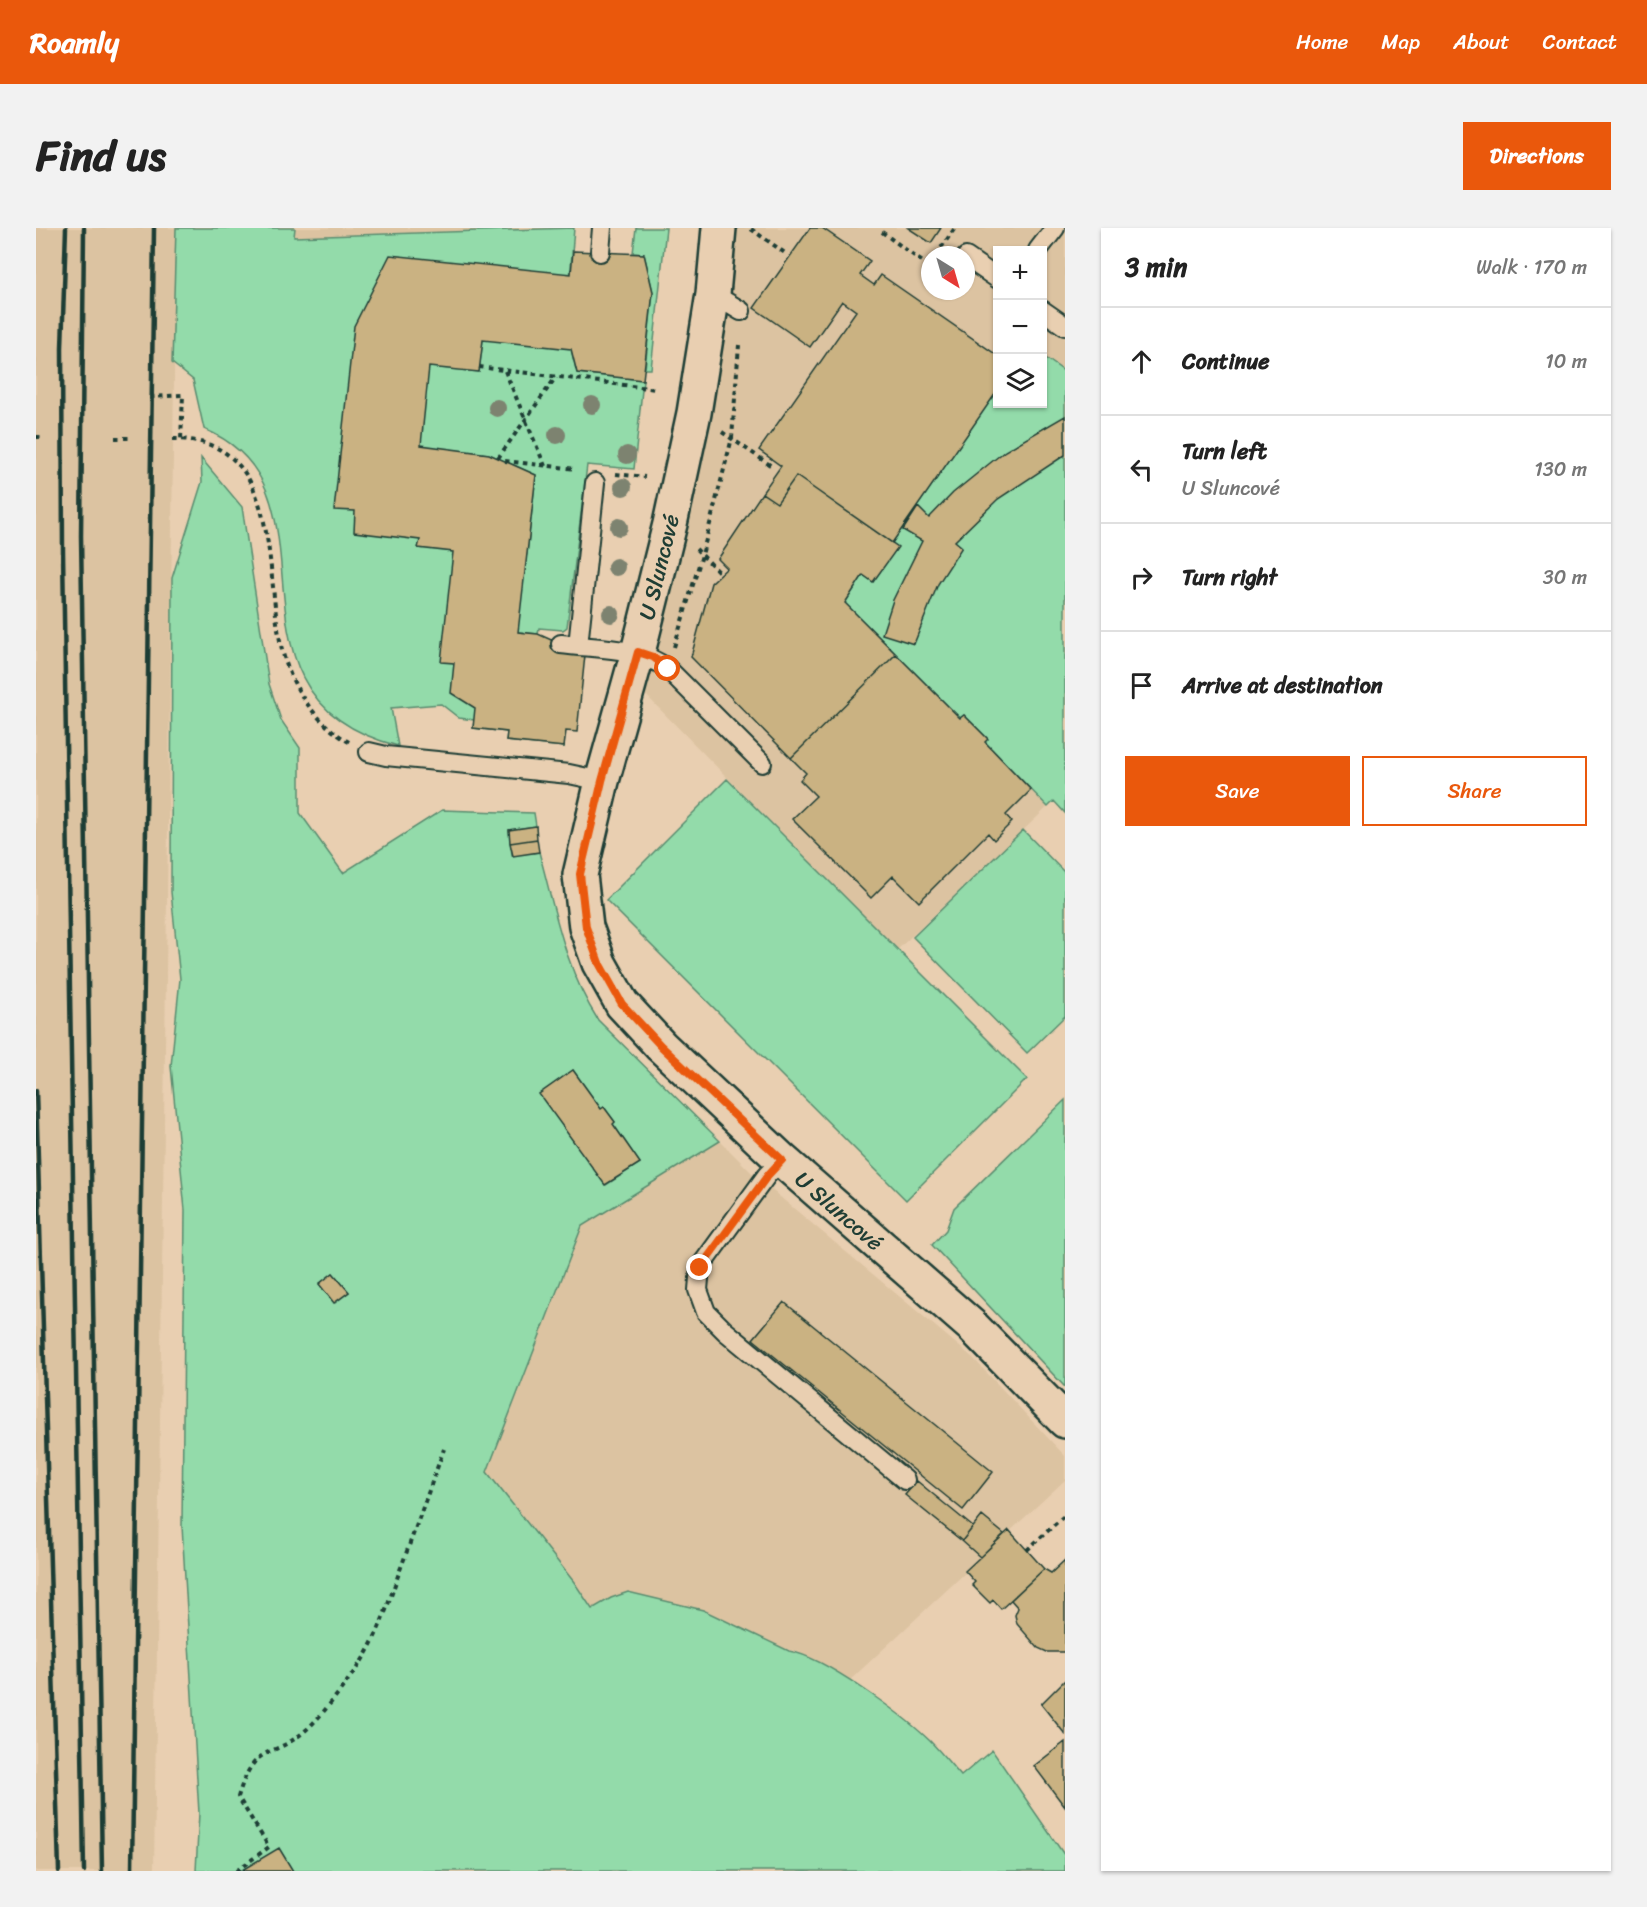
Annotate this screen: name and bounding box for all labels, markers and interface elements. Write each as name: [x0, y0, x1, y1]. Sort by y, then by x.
text: Roamly: [30, 18, 119, 67]
text: Home: [1296, 23, 1348, 61]
text: Map: [1381, 23, 1420, 61]
text: About: [1453, 23, 1510, 61]
text: Contact: [1543, 23, 1617, 61]
text: Find us: [36, 119, 166, 193]
button: Directions: [1463, 122, 1611, 190]
text: 3 min: [1125, 244, 1187, 290]
north arrow: [921, 246, 975, 300]
map controls: [993, 246, 1047, 408]
button: +: [993, 246, 1047, 300]
text: Walk · 170 m: [1476, 250, 1587, 285]
button: −: [993, 300, 1047, 354]
text: Continue: [1182, 342, 1270, 381]
text: 10 m: [1545, 344, 1587, 379]
icon: ahead: [1125, 345, 1158, 378]
button: layers: [993, 354, 1047, 408]
text: Turn left: [1182, 432, 1267, 471]
text: 130 m: [1534, 452, 1587, 487]
icon: left: [1125, 453, 1158, 486]
text: U Sluncové: [1182, 471, 1280, 506]
street label: U Sluncové: [627, 510, 691, 624]
text: Turn right: [1182, 558, 1277, 597]
text: 30 m: [1543, 560, 1587, 595]
icon: right: [1125, 561, 1158, 594]
route start: [654, 655, 680, 681]
text: Arrive at destination: [1182, 666, 1383, 705]
icon: arrive: [1125, 669, 1158, 702]
button: Save: [1125, 756, 1350, 826]
button: Share: [1362, 756, 1587, 826]
street label: U Sluncové: [786, 1161, 892, 1261]
route end: [686, 1254, 712, 1280]

